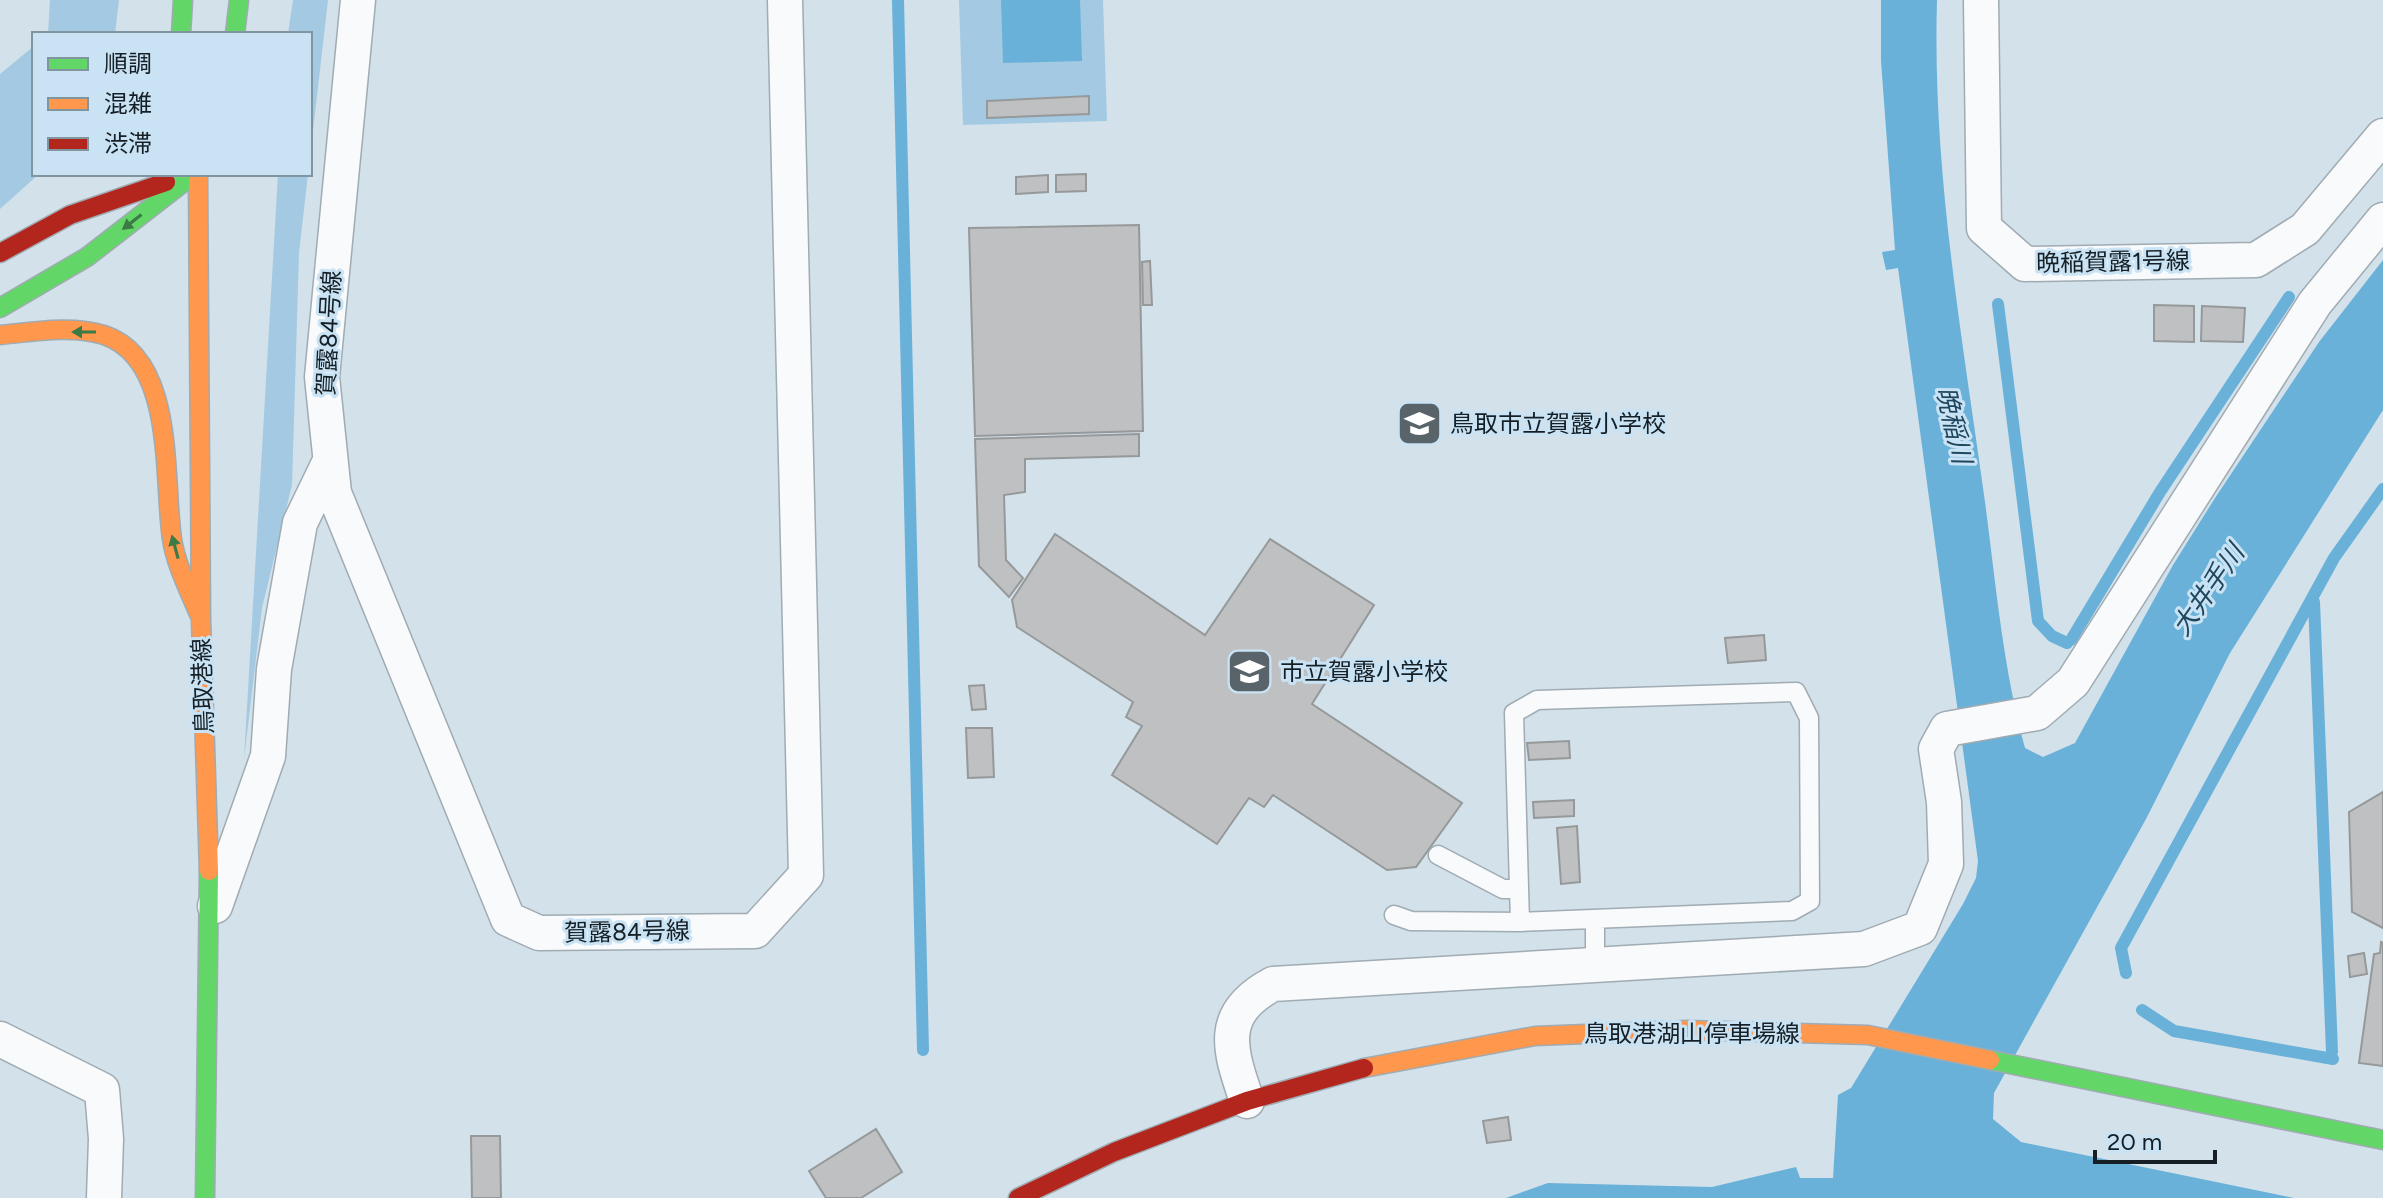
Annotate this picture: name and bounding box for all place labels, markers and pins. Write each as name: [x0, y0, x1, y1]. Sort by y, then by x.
school or university icon: 鳥取市立賀露小学校: [1395, 400, 1443, 448]
place label: 鳥取市立賀露小学校: [1450, 409, 1666, 438]
school or university icon: 市立賀露小学校: [1225, 648, 1273, 696]
place label: 市立賀露小学校: [1280, 657, 1448, 686]

